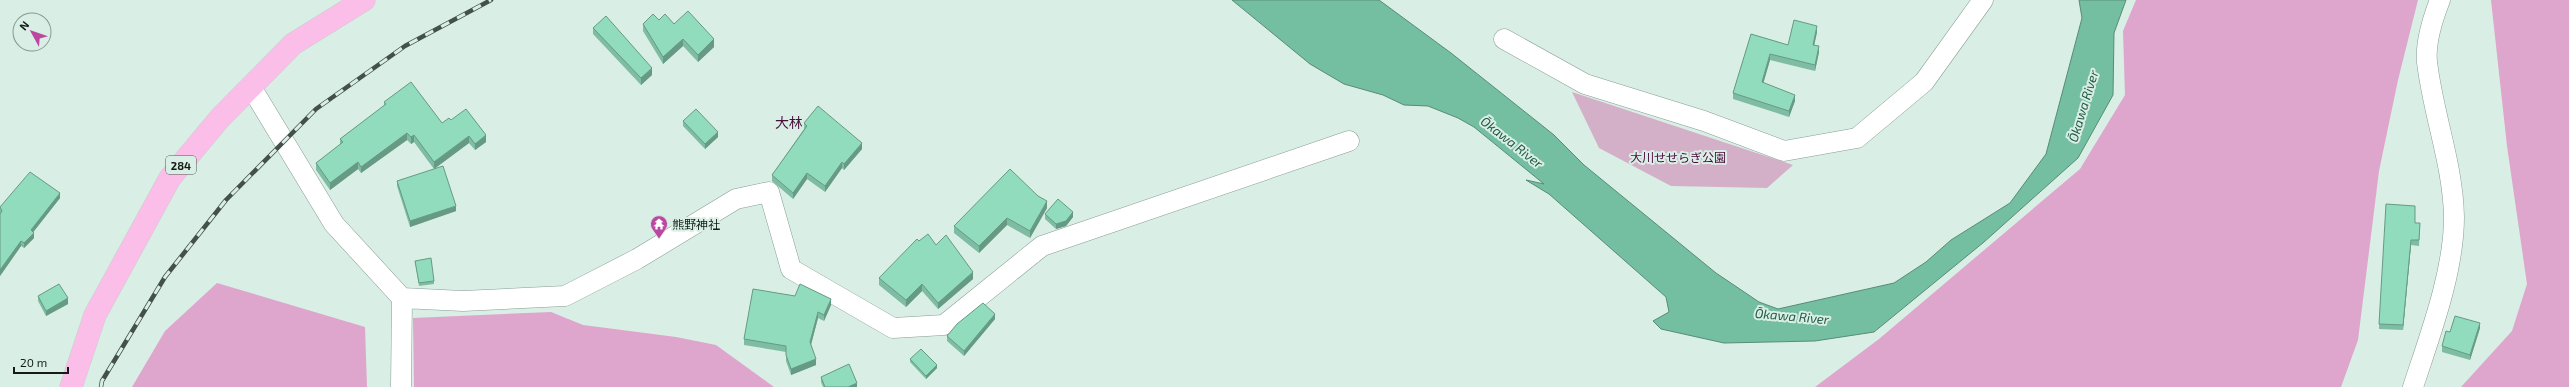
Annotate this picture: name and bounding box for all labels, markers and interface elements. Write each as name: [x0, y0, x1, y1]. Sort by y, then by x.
north arrow: [12, 12, 52, 52]
text: N: [16, 18, 32, 32]
water label: Ōkawa River: [2064, 67, 2102, 144]
water label: Ōkawa River: [1478, 113, 1547, 172]
district label: 大林: [775, 114, 803, 131]
park label: 大川せせらぎ公園: [1630, 150, 1726, 164]
road number: 284: [166, 156, 196, 174]
temple icon: 熊野神社: [649, 214, 669, 239]
place label: 熊野神社: [672, 217, 720, 231]
water label: Ōkawa River: [1754, 305, 1831, 327]
scale bar: [14, 349, 68, 375]
text: 20 m: [20, 355, 47, 369]

